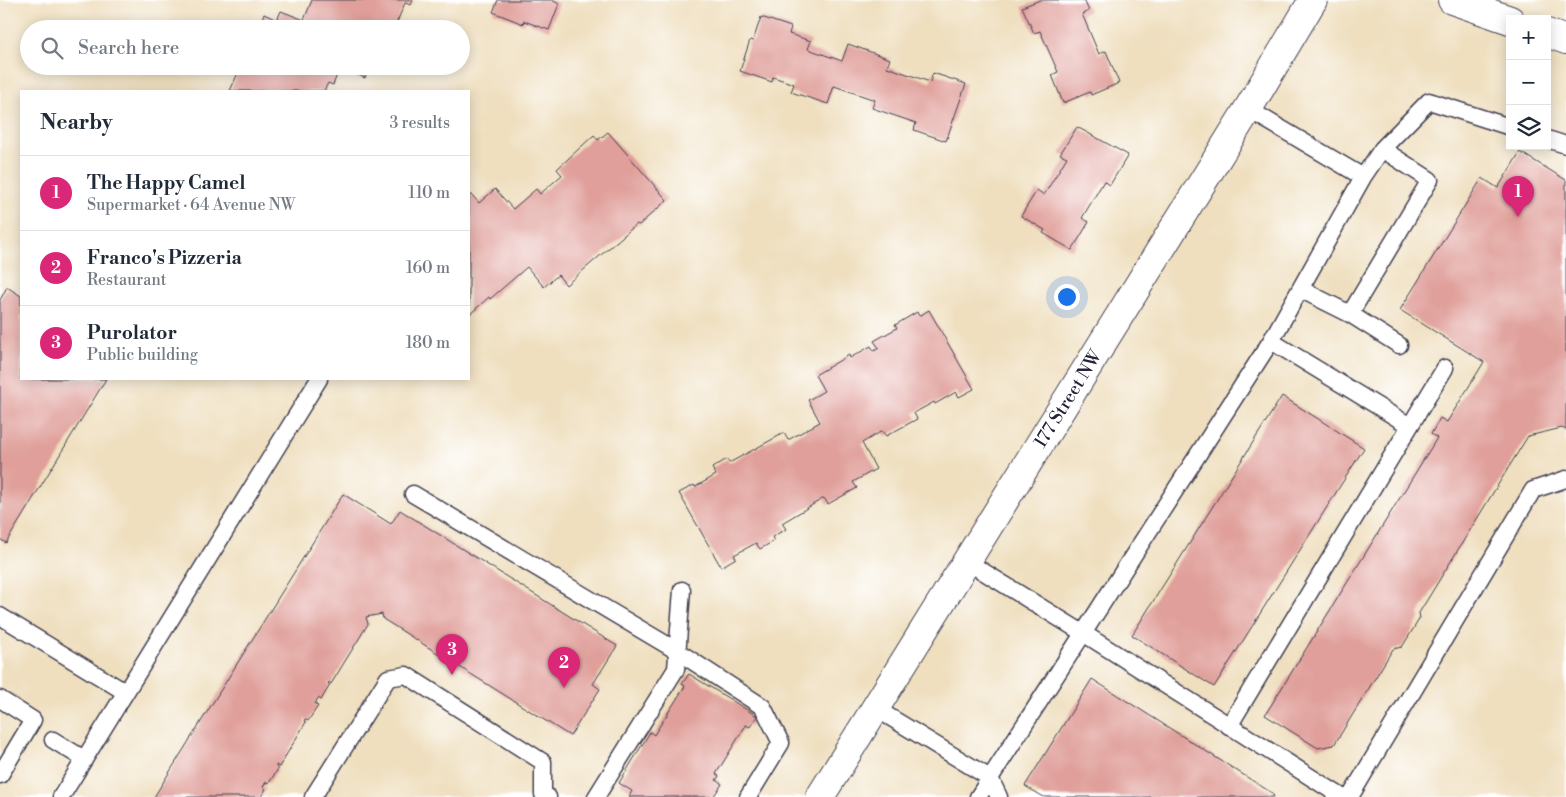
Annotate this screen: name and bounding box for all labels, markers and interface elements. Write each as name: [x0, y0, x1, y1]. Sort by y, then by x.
map controls: [1506, 15, 1551, 150]
button: +: [1506, 15, 1551, 60]
search box: [20, 20, 470, 75]
icon: search: [38, 34, 66, 62]
text: Search here: [78, 36, 179, 60]
button: −: [1506, 60, 1551, 105]
button: layers: [1506, 105, 1551, 150]
text: Nearby: [40, 110, 113, 136]
text: 3 results: [389, 113, 450, 133]
text: The Happy Camel: [87, 171, 245, 195]
pin: 1: [1502, 176, 1534, 217]
text: 1: [52, 183, 60, 203]
text: 110 m: [408, 183, 450, 203]
text: Supermarket · 64 Avenue NW: [87, 195, 295, 215]
text: Franco's Pizzeria: [87, 246, 242, 270]
text: 2: [51, 258, 61, 278]
text: 160 m: [406, 258, 450, 278]
text: Restaurant: [87, 270, 166, 290]
your location: [1054, 284, 1080, 310]
text: Purolator: [87, 321, 177, 345]
text: 3: [51, 333, 61, 353]
text: 180 m: [406, 333, 450, 353]
text: Public building: [87, 345, 198, 365]
street label: 177 Street NW: [1029, 345, 1108, 452]
pin: 3: [436, 634, 468, 675]
pin: 2: [548, 647, 580, 688]

